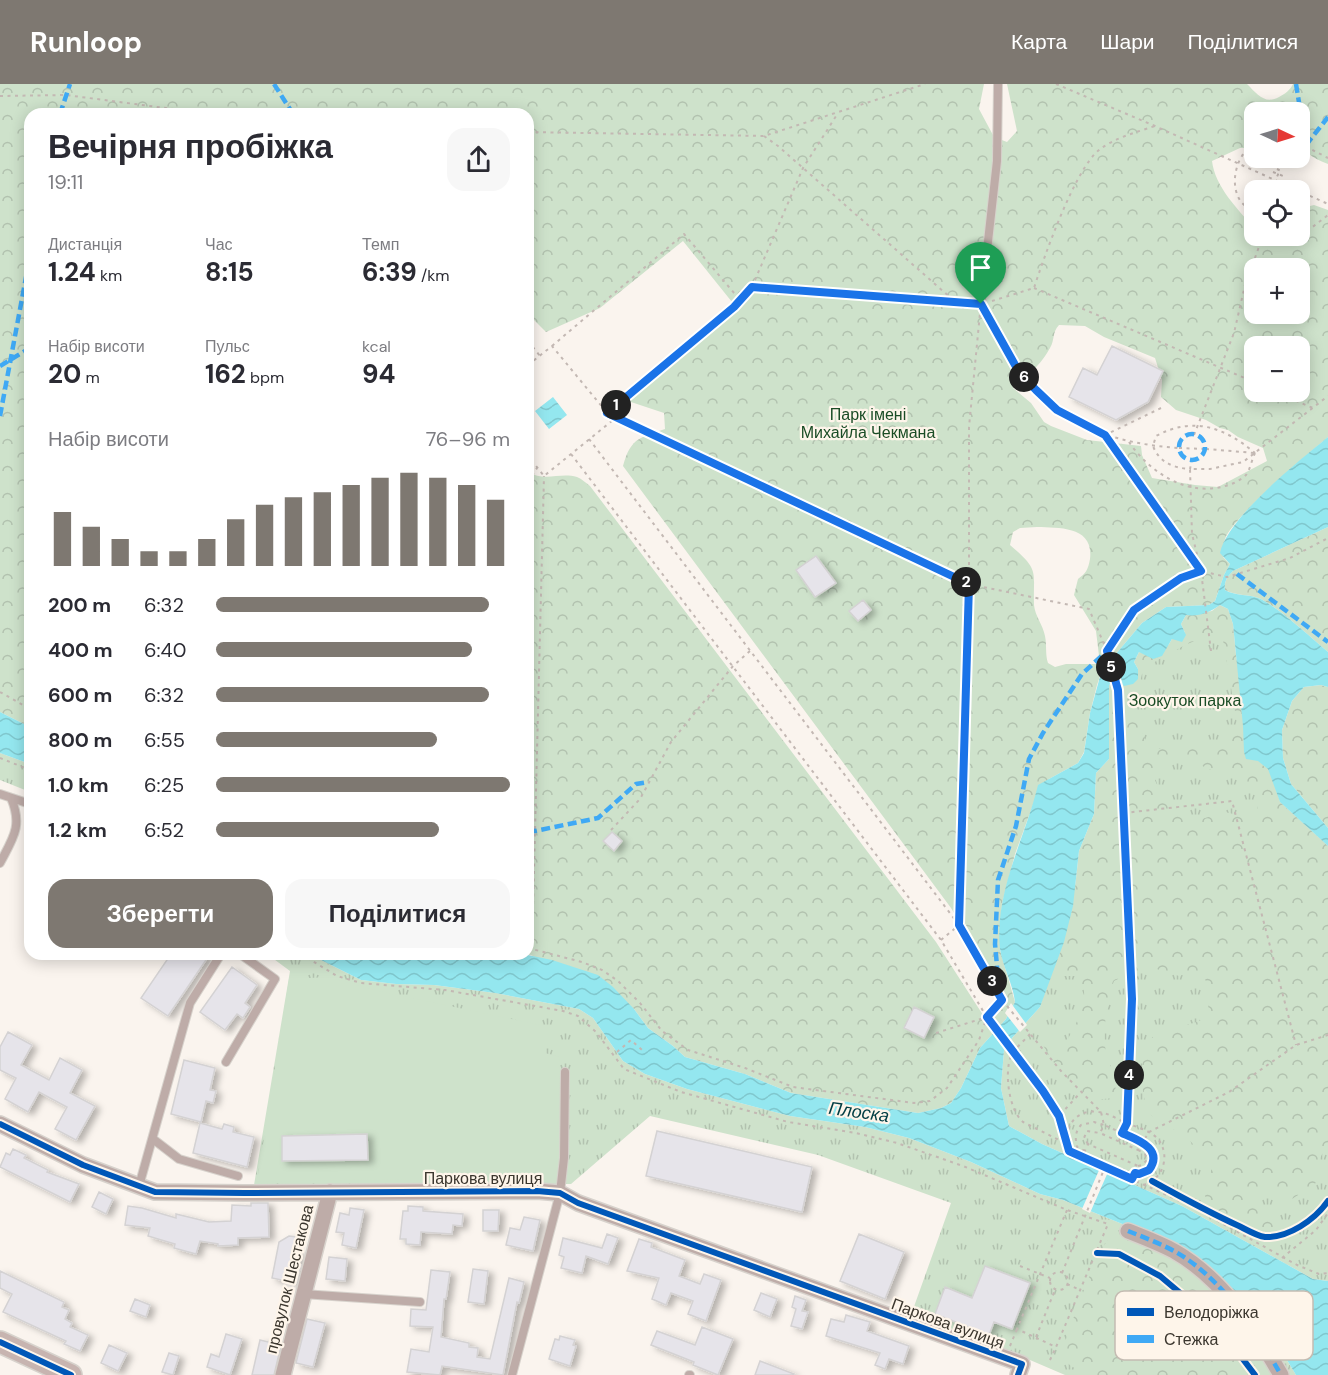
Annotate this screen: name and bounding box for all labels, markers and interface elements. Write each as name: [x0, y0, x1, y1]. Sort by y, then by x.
text: Runloop: [30, 24, 142, 61]
text: Карта: [1011, 28, 1067, 56]
text: Шари: [1100, 28, 1155, 56]
text: Поділитися: [1188, 28, 1298, 56]
north arrow: [1244, 102, 1310, 168]
map controls: [1244, 102, 1310, 402]
text: Вечірня пробіжка: [48, 125, 333, 168]
button: share: [447, 128, 510, 191]
text: 19:11: [48, 169, 83, 195]
button: locate: [1244, 180, 1310, 246]
text: Дистанція: [48, 234, 122, 255]
text: Час: [205, 234, 233, 255]
text: Темп: [362, 234, 399, 255]
pin: [955, 242, 1006, 304]
icon: arrive: [964, 251, 997, 284]
text: 1.24: [48, 255, 96, 289]
text: 8:15: [205, 255, 254, 289]
text: 6:39: [362, 255, 417, 289]
button: +: [1244, 258, 1310, 324]
text: km: [96, 265, 122, 286]
text: /km: [417, 265, 450, 286]
text: Набір висоти: [48, 336, 145, 357]
text: Пульс: [205, 336, 250, 357]
text: kcal: [362, 336, 391, 357]
button: −: [1244, 336, 1310, 402]
text: 20: [48, 357, 81, 391]
text: 162: [205, 357, 246, 391]
text: 94: [362, 357, 395, 391]
pin: 6: [1009, 362, 1039, 392]
text: 6: [1019, 366, 1029, 387]
text: m: [81, 367, 100, 388]
text: bpm: [246, 367, 284, 388]
pin: 1: [601, 390, 631, 420]
text: 1: [613, 394, 619, 415]
park label: Парк імені Михайла Чекмана: [801, 404, 935, 443]
text: Набір висоти: [48, 426, 169, 452]
text: 76–96 m: [426, 426, 510, 452]
pin: 2: [951, 567, 981, 597]
text: 2: [961, 571, 971, 592]
text: 200 m: [48, 592, 111, 618]
text: 6:32: [144, 592, 184, 618]
text: 400 m: [48, 637, 113, 663]
text: 6:40: [144, 637, 186, 663]
pin: 5: [1096, 652, 1126, 682]
text: 5: [1106, 656, 1116, 677]
text: 600 m: [48, 682, 112, 708]
text: 6:32: [144, 682, 184, 708]
park label: Зоокуток парка: [1129, 690, 1241, 711]
text: 800 m: [48, 727, 112, 753]
text: 6:55: [144, 727, 185, 753]
text: 1.0 km: [48, 772, 109, 798]
text: 6:25: [144, 772, 184, 798]
text: 1.2 km: [48, 817, 107, 843]
text: 6:52: [144, 817, 184, 843]
button: Зберегти: [48, 879, 273, 948]
button: Поділитися: [285, 879, 510, 948]
pin: 3: [977, 966, 1007, 996]
text: 3: [987, 970, 997, 991]
pin: 4: [1114, 1060, 1144, 1090]
text: 4: [1124, 1064, 1134, 1085]
water label: Плоска: [827, 1096, 891, 1128]
street label: Паркова вулиця: [424, 1168, 542, 1189]
street label: провулок Шестакова: [261, 1202, 318, 1356]
legend: [1115, 1291, 1313, 1360]
street label: Паркова вулиця: [888, 1293, 1007, 1354]
text: Велодоріжка: [1164, 1302, 1259, 1323]
text: Стежка: [1164, 1329, 1218, 1350]

